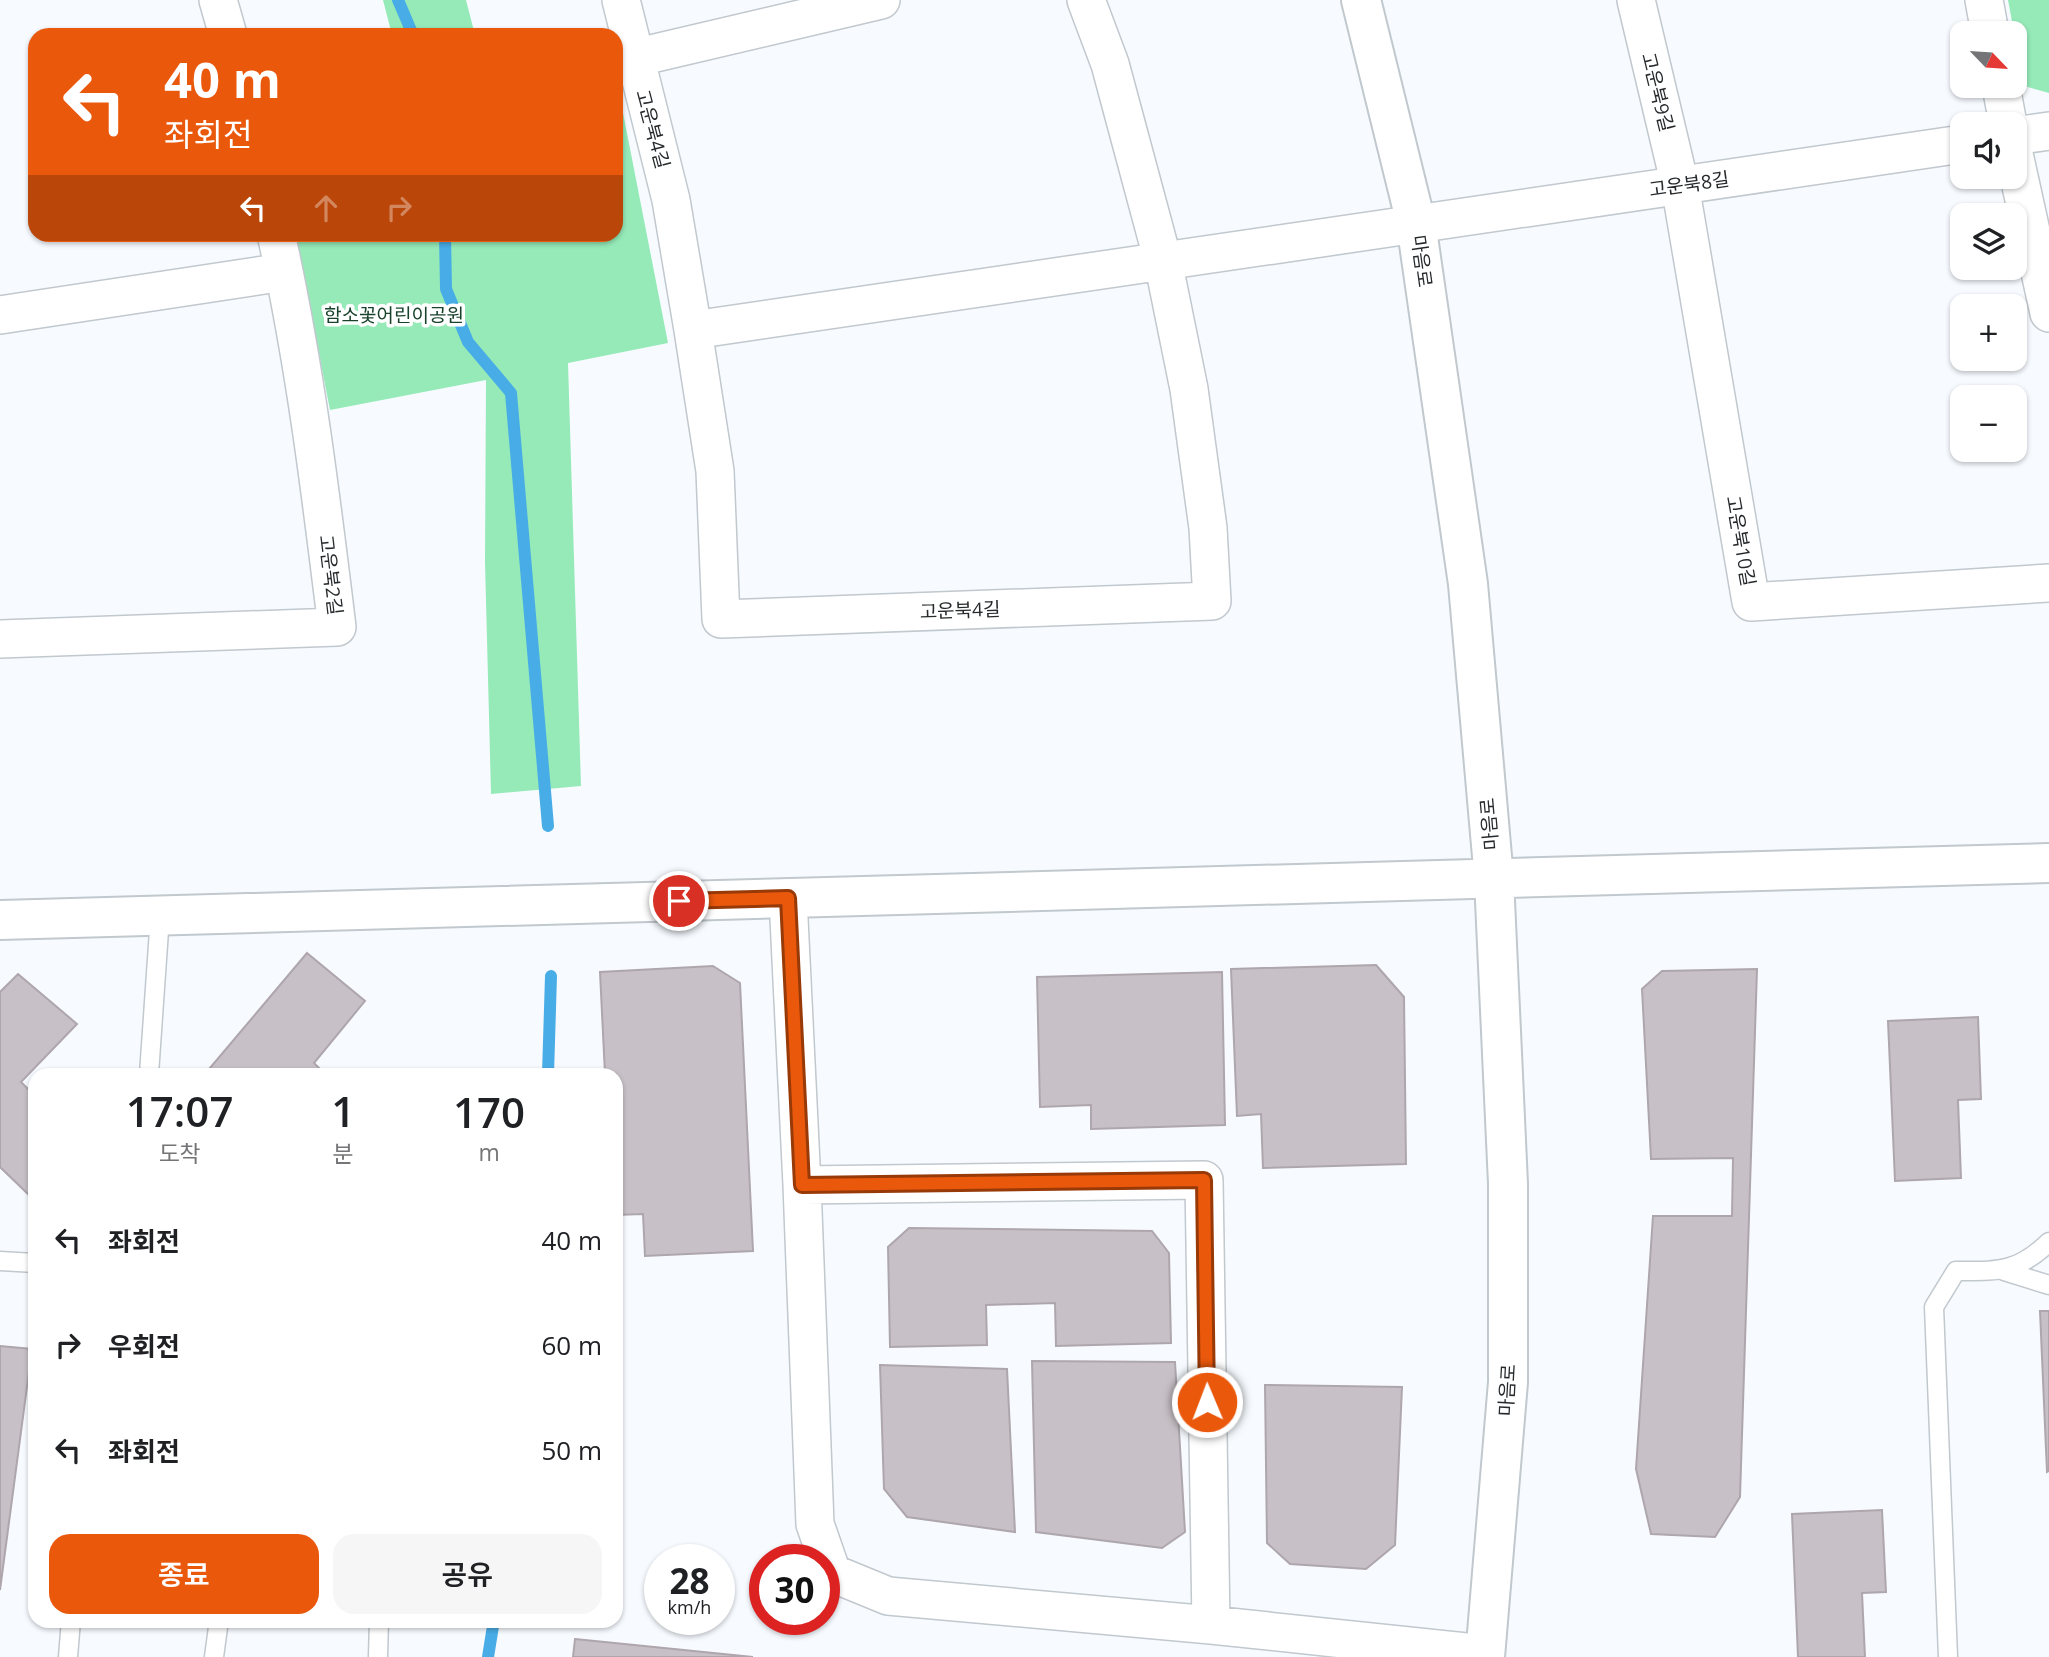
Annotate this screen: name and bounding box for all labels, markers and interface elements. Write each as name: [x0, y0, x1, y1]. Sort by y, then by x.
north arrow: [1950, 21, 2026, 98]
map controls: [1950, 21, 2027, 462]
text: 40 m: [164, 46, 281, 112]
street label: 고운북9길: [1636, 50, 1680, 134]
icon: left: [49, 56, 140, 147]
street label: 고운북4길: [630, 87, 676, 171]
text: 좌회전: [164, 112, 252, 155]
button: sound: [1950, 112, 2027, 189]
street label: 고운북8길: [1647, 166, 1731, 202]
icon: left: [234, 189, 272, 227]
icon: ahead: [307, 189, 345, 227]
icon: right: [380, 189, 418, 227]
button: layers: [1950, 203, 2027, 280]
street label: 마음로: [1405, 233, 1439, 289]
button: +: [1950, 294, 2027, 371]
park label: 함소꽃어린이공원: [324, 302, 464, 328]
button: −: [1950, 385, 2027, 462]
street label: 고운북10길: [1720, 494, 1762, 588]
street label: 고운북2길: [313, 533, 349, 617]
street label: 고운북4길: [919, 596, 1001, 624]
street label: 마음로: [1474, 797, 1504, 851]
pin: [649, 871, 709, 931]
icon: arrive: [660, 882, 698, 920]
text: 17:07: [126, 1082, 233, 1139]
text: 1: [331, 1082, 355, 1139]
text: 170: [453, 1083, 525, 1140]
text: m: [478, 1136, 500, 1168]
text: 도착: [158, 1137, 201, 1169]
text: 분: [333, 1137, 354, 1169]
icon: left: [49, 1221, 87, 1259]
text: 40 m: [541, 1222, 602, 1258]
text: 좌회전: [108, 1223, 180, 1259]
icon: right: [49, 1326, 87, 1364]
text: 60 m: [541, 1327, 602, 1363]
text: 우회전: [108, 1328, 180, 1364]
street label: 마음로: [1493, 1363, 1521, 1417]
position arrow: [1170, 1365, 1244, 1439]
icon: left: [49, 1431, 87, 1469]
text: 50 m: [541, 1432, 602, 1468]
text: 좌회전: [108, 1433, 180, 1469]
button: 종료: [49, 1534, 319, 1614]
button: 공유: [333, 1534, 602, 1614]
speed limit sign: 30: [749, 1544, 840, 1635]
text: 28: [669, 1557, 710, 1604]
text: km/h: [668, 1595, 711, 1619]

